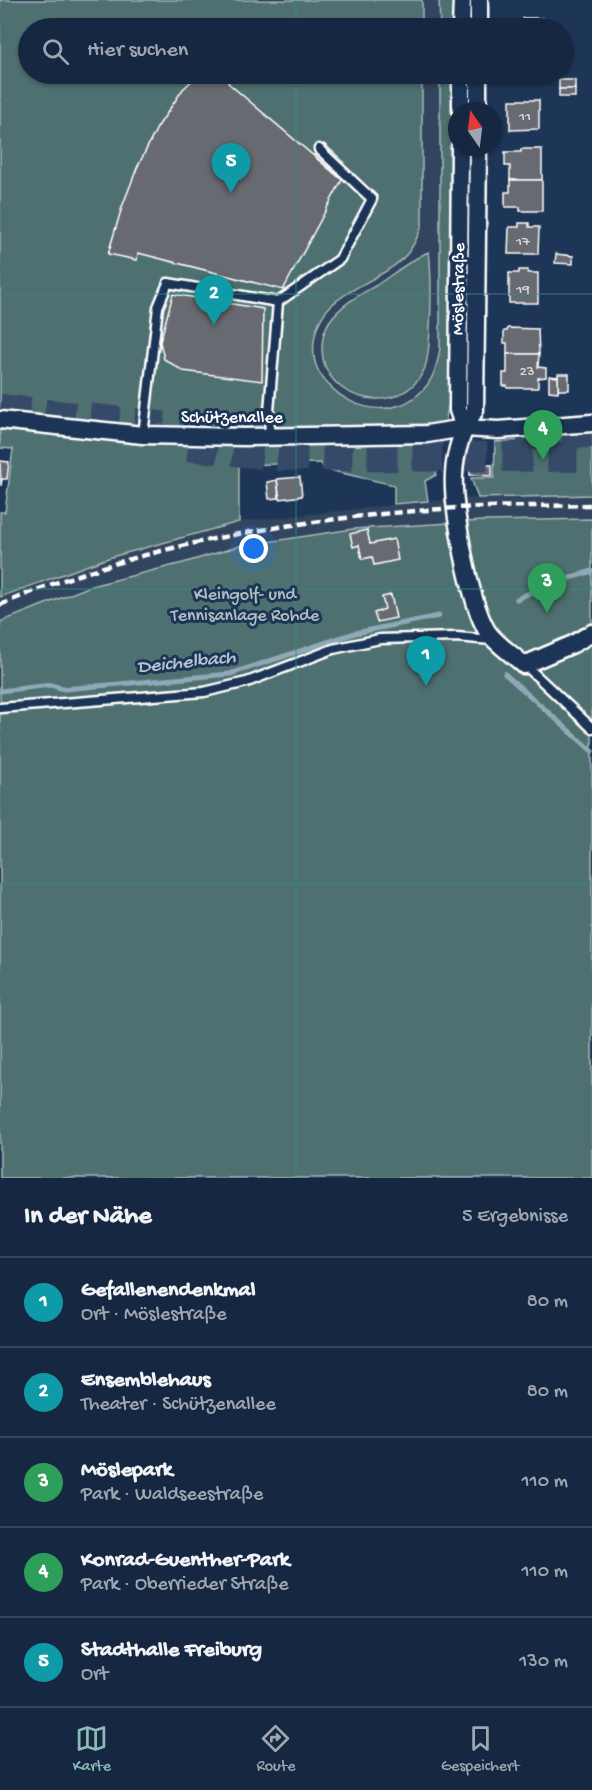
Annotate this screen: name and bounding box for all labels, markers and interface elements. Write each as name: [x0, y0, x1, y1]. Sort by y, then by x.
search box: [18, 18, 574, 84]
icon: search: [39, 35, 72, 68]
text: Hier suchen: [87, 38, 188, 64]
north arrow: [448, 102, 502, 156]
house number: 11: [518, 108, 531, 126]
pin: 5: [212, 144, 250, 193]
house number: 17: [515, 233, 531, 251]
street label: Möslestraße: [448, 242, 471, 335]
pin: 2: [194, 276, 234, 325]
house number: 19: [515, 281, 530, 299]
house number: 23: [519, 363, 535, 381]
street label: Schützenallee: [181, 408, 284, 429]
pin: 4: [524, 410, 562, 460]
your location: [239, 534, 268, 563]
pin: 3: [528, 564, 566, 613]
park label: Kleingolf- und Tennisanlage Rohde: [170, 585, 320, 627]
pin: 1: [406, 636, 446, 686]
water label: Deichelbach: [136, 647, 237, 680]
text: In der Nähe: [24, 1202, 152, 1233]
text: 5 Ergebnisse: [462, 1206, 568, 1229]
text: Gefallenendenkmal: [81, 1278, 256, 1304]
text: 1: [39, 1291, 48, 1314]
text: 80 m: [527, 1291, 568, 1314]
text: Ort · Möslestraße: [81, 1304, 227, 1327]
text: Ensemblehaus: [81, 1368, 211, 1394]
text: 2: [39, 1381, 48, 1404]
text: 80 m: [527, 1381, 568, 1404]
text: Theater · Schützenallee: [81, 1394, 276, 1417]
text: Möslepark: [81, 1458, 173, 1484]
text: 3: [38, 1471, 49, 1494]
text: 110 m: [522, 1471, 568, 1494]
text: Park · Waldseestraße: [81, 1484, 263, 1507]
text: Konrad-Guenther-Park: [81, 1548, 290, 1574]
text: 4: [39, 1561, 48, 1584]
text: 110 m: [522, 1561, 568, 1584]
text: Park · Oberrieder Straße: [81, 1574, 289, 1597]
text: Stadthalle Freiburg: [81, 1638, 262, 1664]
text: 5: [38, 1651, 49, 1674]
text: 130 m: [519, 1651, 568, 1674]
text: Ort: [81, 1664, 108, 1687]
tab: Karte: [73, 1722, 111, 1777]
tab: Route: [256, 1722, 295, 1777]
tab: Gespeichert: [441, 1722, 519, 1777]

